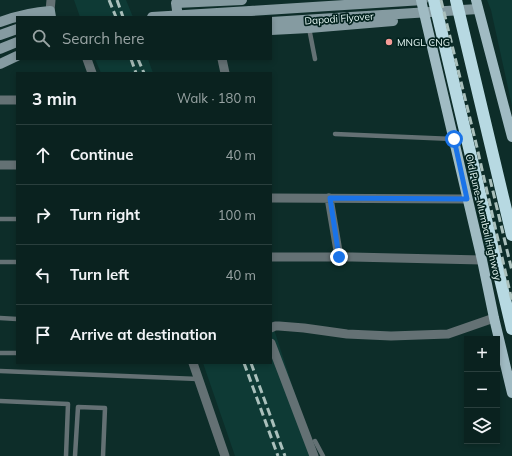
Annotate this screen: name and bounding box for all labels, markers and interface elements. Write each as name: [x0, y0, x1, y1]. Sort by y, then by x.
street label: Dapodi Flyover: [304, 10, 374, 27]
search box: [16, 16, 272, 60]
icon: search: [30, 27, 52, 49]
text: Search here: [62, 29, 144, 48]
place label: MNGL CNG: [397, 36, 450, 49]
marker: MNGL CNG: [384, 37, 394, 47]
text: 3 min: [32, 88, 77, 109]
text: Walk · 180 m: [177, 90, 256, 106]
route start: [445, 130, 463, 148]
icon: ahead: [32, 144, 54, 166]
text: Continue: [70, 145, 133, 164]
text: 40 m: [226, 147, 256, 163]
street label: Old Pune–Mumbai Highway: [463, 153, 505, 282]
icon: right: [32, 204, 54, 226]
text: Turn right: [70, 205, 140, 224]
text: 100 m: [218, 207, 256, 223]
route end: [330, 248, 348, 266]
icon: left: [32, 264, 54, 286]
text: Turn left: [70, 265, 129, 284]
text: 40 m: [226, 267, 256, 283]
icon: arrive: [32, 324, 54, 346]
text: Arrive at destination: [70, 325, 217, 344]
map controls: [464, 336, 500, 444]
button: +: [464, 336, 500, 372]
button: −: [464, 372, 500, 408]
button: layers: [464, 408, 500, 444]

